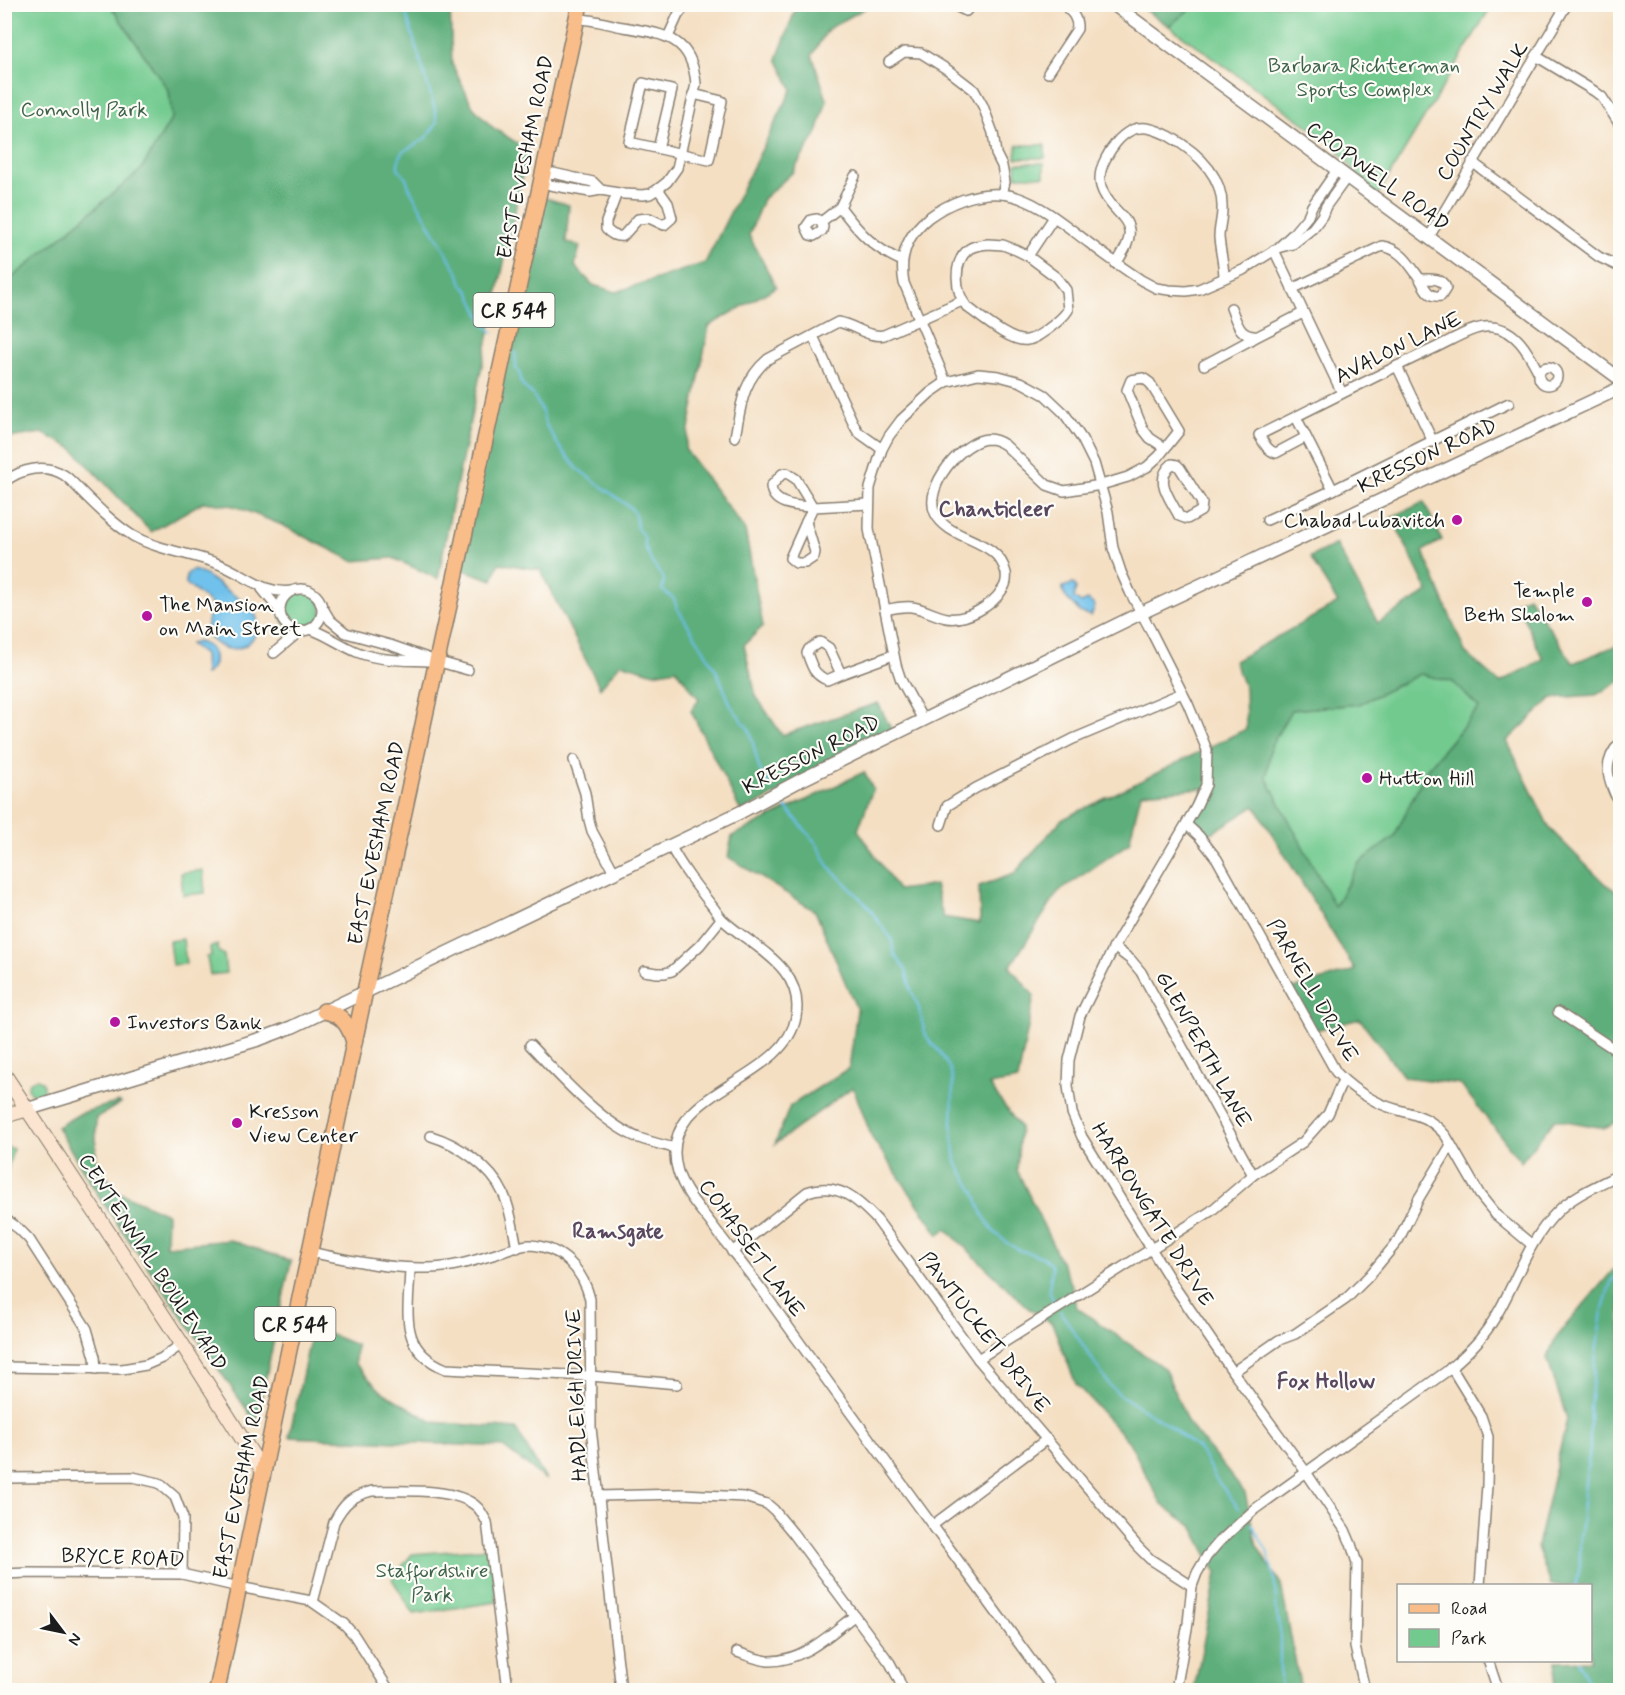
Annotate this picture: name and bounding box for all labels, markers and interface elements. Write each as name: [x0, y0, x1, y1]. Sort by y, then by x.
street label: COUNTRY WALK: [1430, 37, 1535, 186]
park label: Barbara Richterman Sports Complex: [1268, 52, 1460, 104]
street label: EAST EVESHAM ROAD: [491, 53, 561, 262]
park label: Connolly Park: [21, 96, 147, 124]
street label: CROPWELL ROAD: [1300, 115, 1455, 238]
road number: CR 544: [474, 293, 554, 327]
street label: AVALON LANE: [1330, 305, 1466, 391]
street label: KRESSON ROAD: [1353, 411, 1502, 500]
district label: Chanticleer: [938, 496, 1054, 524]
place label: Chabad Lubavitch: [1283, 507, 1445, 535]
marker: Chabad Lubavitch: [1450, 513, 1464, 527]
place label: Temple Beth Sholom: [1464, 577, 1575, 629]
place label: The Mansion on Main Street: [159, 591, 302, 643]
marker: Temple Beth Sholom: [1580, 595, 1594, 609]
marker: The Mansion on Main Street: [140, 609, 154, 623]
street label: KRESSON ROAD: [738, 708, 885, 802]
street label: EAST EVESHAM ROAD: [342, 739, 412, 948]
place label: Hutton Hill: [1379, 765, 1475, 793]
marker: Hutton Hill: [1360, 771, 1374, 785]
street label: PARNELL DRIVE: [1260, 914, 1365, 1067]
street label: GLENPERTH LANE: [1148, 966, 1258, 1133]
place label: Investors Bank: [127, 1009, 262, 1037]
marker: Investors Bank: [108, 1015, 122, 1029]
place label: Kresson View Center: [249, 1098, 358, 1150]
marker: Kresson View Center: [230, 1116, 244, 1130]
street label: HARROWGATE DRIVE: [1084, 1117, 1220, 1312]
street label: CENTENNIAL BOULEVARD: [71, 1148, 233, 1377]
street label: COHASSET LANE: [692, 1174, 811, 1323]
district label: Ramsgate: [572, 1218, 664, 1247]
street label: PAWTUCKET DRIVE: [912, 1246, 1056, 1419]
road number: CR 544: [254, 1307, 336, 1341]
street label: HADLEIGH DRIVE: [560, 1308, 594, 1482]
district label: Fox Hollow: [1277, 1368, 1376, 1396]
street label: EAST EVESHAM ROAD: [207, 1373, 277, 1582]
street label: BRYCE ROAD: [61, 1542, 185, 1574]
park label: Staffordshire Park: [375, 1557, 489, 1609]
legend: [1397, 1584, 1592, 1662]
text: Road: [1451, 1597, 1487, 1621]
north arrow: [33, 1602, 93, 1662]
text: Park: [1451, 1627, 1487, 1651]
text: N: [63, 1629, 86, 1649]

